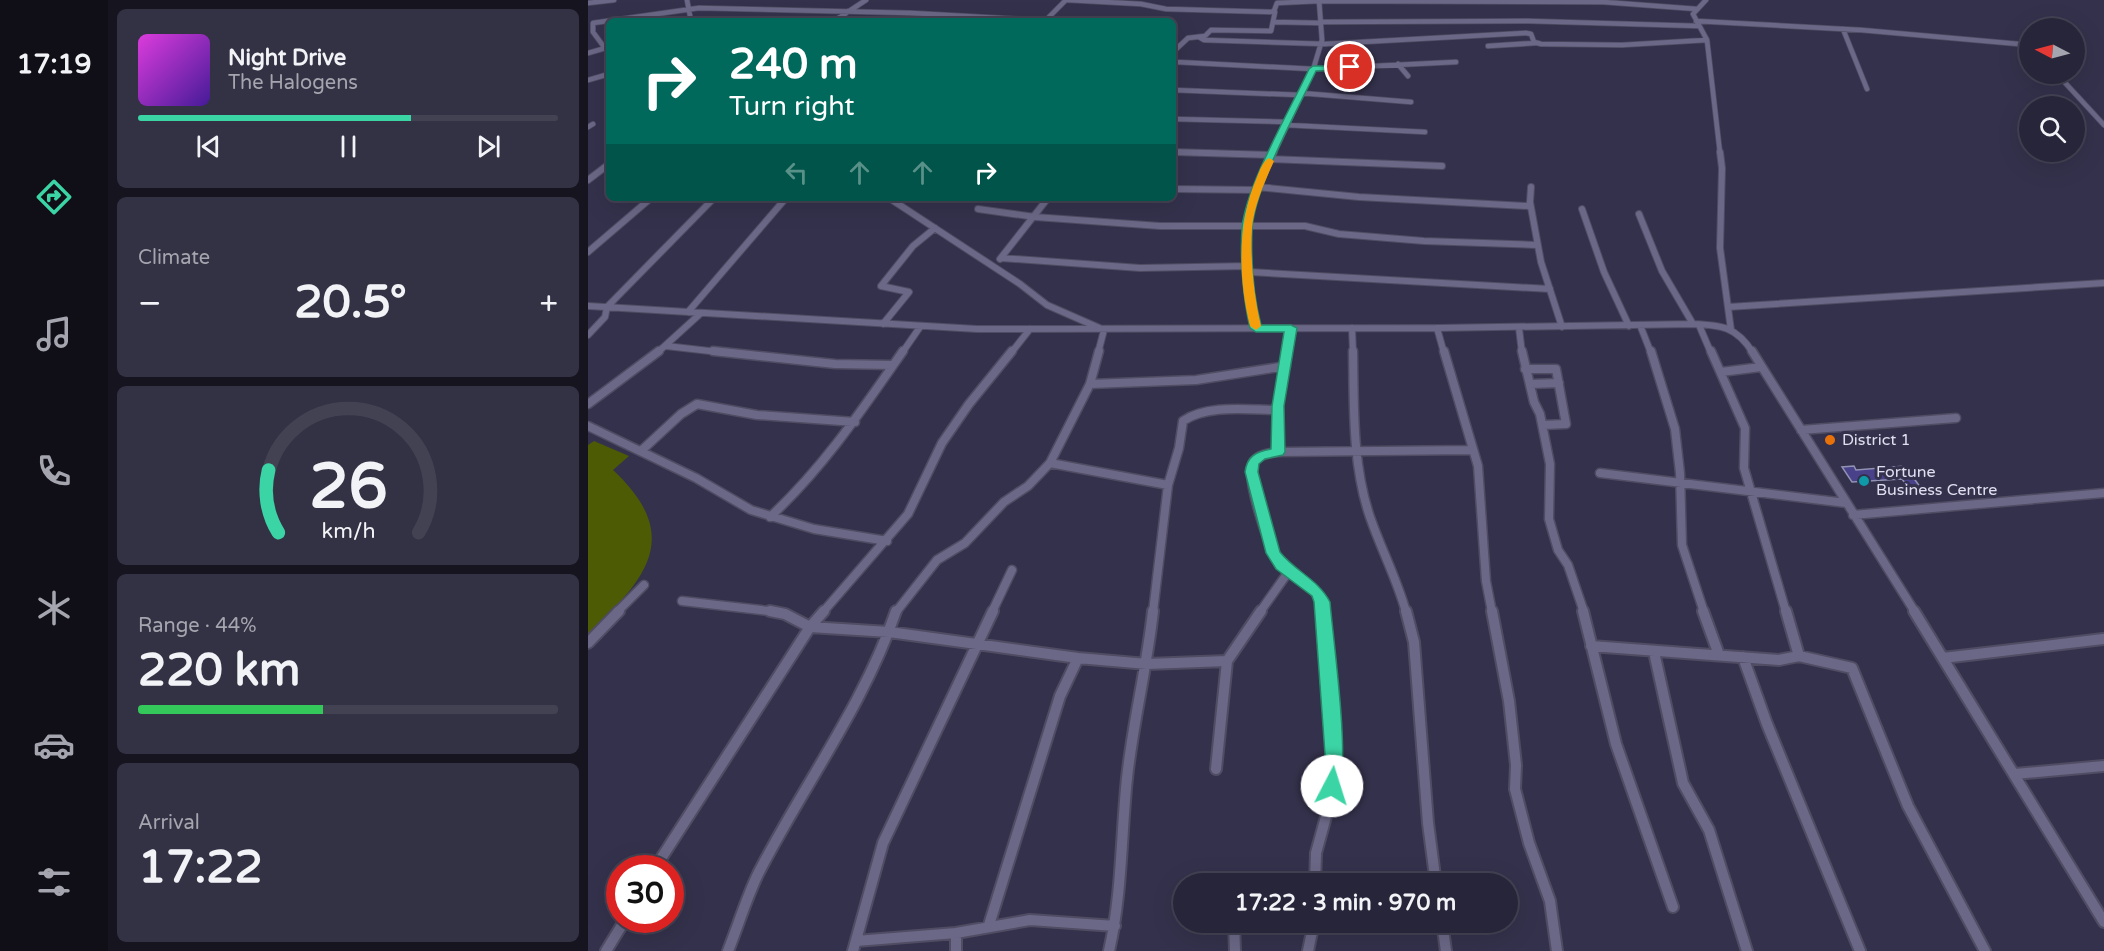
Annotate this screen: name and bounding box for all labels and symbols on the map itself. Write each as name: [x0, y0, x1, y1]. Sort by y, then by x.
north arrow: [2019, 18, 2085, 84]
pin: [1324, 41, 1375, 92]
place label: District 1: [1842, 430, 1911, 450]
marker: District 1: [1823, 433, 1837, 447]
place label: Fortune Business Centre: [1876, 462, 1997, 500]
marker: Fortune Business Centre: [1857, 474, 1871, 488]
position arrow: [1300, 754, 1364, 818]
speed limit sign: 30: [606, 855, 684, 933]

